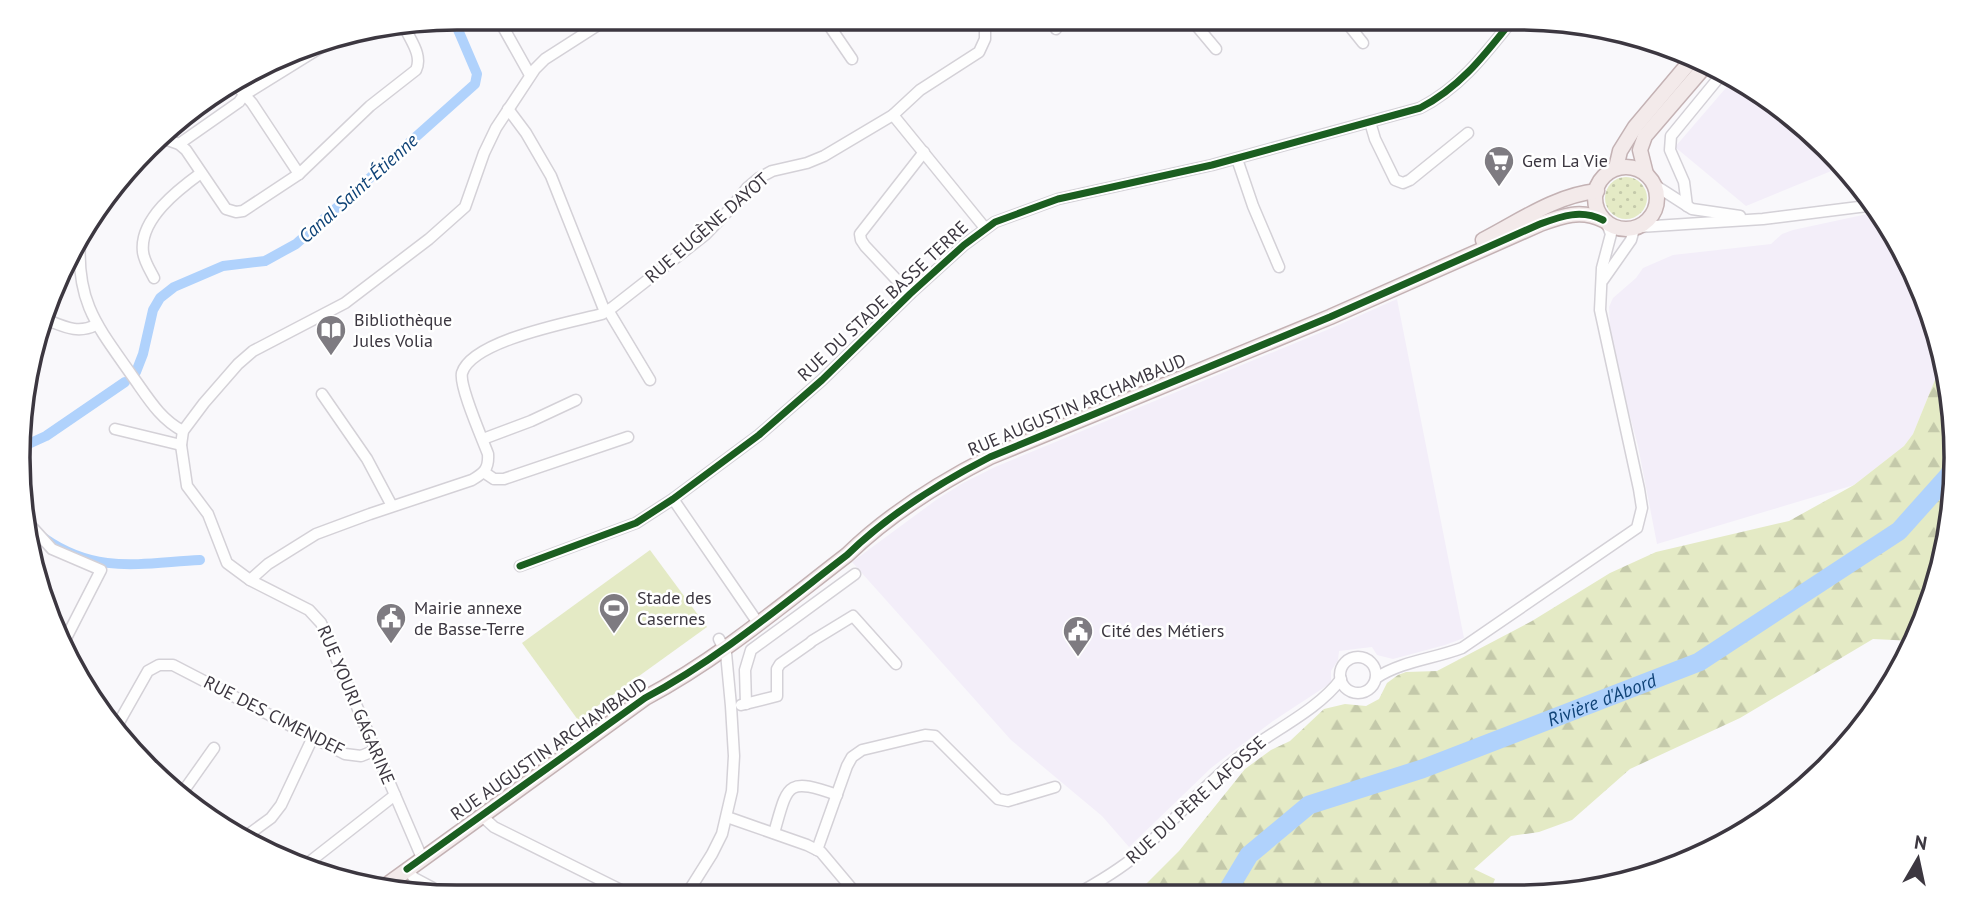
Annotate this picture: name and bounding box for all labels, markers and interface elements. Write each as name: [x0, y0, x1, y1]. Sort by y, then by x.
water label: Canal Saint-Étienne: [293, 128, 423, 248]
supermarket icon: Gem La Vie: [1482, 144, 1516, 188]
place label: Gem La Vie: [1522, 149, 1608, 172]
street label: RUE EUGÈNE DAYOT: [640, 167, 773, 288]
street label: RUE DU STADE BASSE TERRE: [793, 215, 973, 386]
place label: Bibliothèque Jules Volia: [353, 308, 452, 352]
library icon: Bibliothèque Jules Volia: [314, 313, 348, 357]
street label: RUE AUGUSTIN ARCHAMBAUD: [964, 348, 1189, 461]
place label: Stade des Casernes: [637, 586, 712, 630]
sports icon: Stade des Casernes: [597, 591, 631, 635]
place label: Mairie annexe de Basse-Terre: [414, 596, 525, 640]
public building icon: Mairie annexe de Basse-Terre: [374, 601, 408, 645]
public building icon: Cité des Métiers: [1061, 614, 1095, 658]
place label: Cité des Métiers: [1101, 619, 1224, 642]
street label: RUE YOURI GAGARINE: [313, 622, 400, 788]
water label: Rivière d'Abord: [1544, 667, 1661, 731]
street label: RUE DES CIMENDEF: [200, 670, 348, 761]
street label: RUE AUGUSTIN ARCHAMBAUD: [446, 672, 651, 825]
street label: RUE DU PÈRE LAFOSSE: [1121, 731, 1270, 869]
north arrow: [1883, 824, 1953, 894]
text: N: [1913, 829, 1929, 855]

